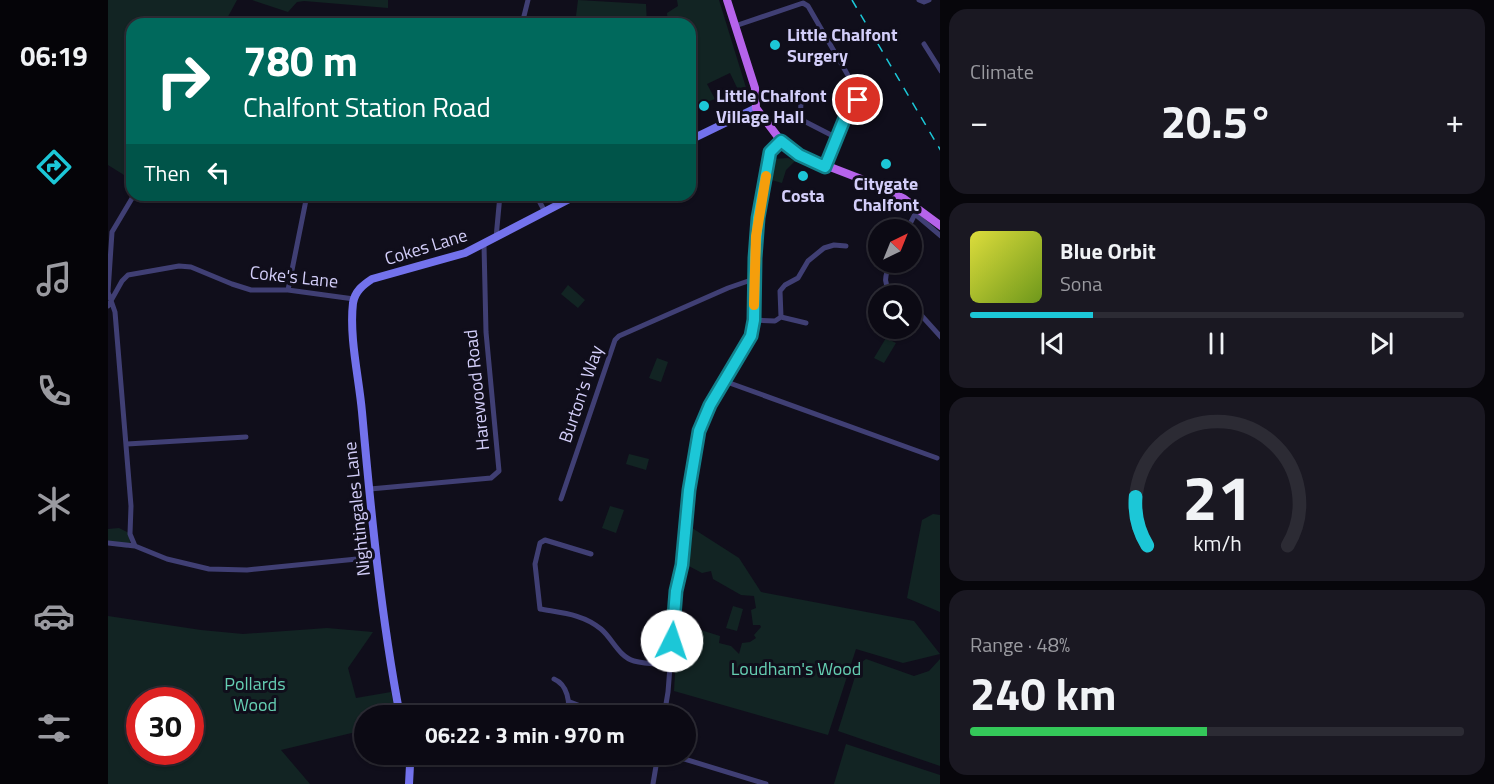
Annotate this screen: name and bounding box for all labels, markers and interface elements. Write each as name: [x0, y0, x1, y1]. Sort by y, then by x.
place label: Little Chalfont Surgery: [787, 21, 898, 69]
text: 780 m: [243, 28, 358, 92]
text: 06:19: [20, 35, 88, 76]
marker: Little Chalfont Surgery: [768, 38, 782, 52]
icon: right: [144, 42, 222, 120]
text: Climate: [970, 56, 1034, 87]
pin: [832, 74, 883, 125]
place label: Little Chalfont Village Hall: [716, 82, 827, 130]
icon: arrive: [841, 83, 874, 116]
text: Chalfont Station Road: [243, 86, 491, 127]
text: 20.5°: [1161, 87, 1273, 155]
text: −: [970, 96, 988, 146]
text: +: [1446, 96, 1464, 146]
marker: Little Chalfont Village Hall: [697, 99, 711, 113]
icon: directions: [33, 146, 75, 188]
text: Then: [144, 156, 190, 190]
icon: left: [202, 156, 235, 189]
marker: Citygate Chalfont: [879, 157, 893, 171]
marker: Costa: [796, 169, 810, 183]
place label: Citygate Chalfont: [853, 170, 920, 218]
place label: Costa: [781, 182, 825, 209]
north arrow: [868, 219, 922, 273]
map controls: [868, 219, 922, 339]
street label: Cokes Lane: [381, 221, 471, 272]
text: Blue Orbit: [1060, 234, 1156, 268]
icon: music: [33, 258, 75, 300]
street label: Coke's Lane: [249, 258, 340, 295]
text: Sona: [1060, 268, 1102, 299]
button: search: [868, 285, 922, 339]
icon: previous: [1036, 327, 1069, 360]
icon: pause: [1200, 327, 1233, 360]
icon: next: [1365, 327, 1398, 360]
street label: Harewood Road: [457, 328, 496, 452]
street label: Burton's Way: [551, 341, 610, 446]
icon: phone: [33, 370, 75, 412]
street label: Nightingales Lane: [336, 440, 377, 578]
text: 21: [1182, 449, 1252, 544]
icon: climate: [33, 483, 75, 525]
text: km/h: [1193, 527, 1241, 559]
icon: car: [33, 595, 75, 637]
position arrow: [640, 609, 704, 673]
text: Range · 48%: [970, 629, 1070, 660]
park label: Loudham's Wood: [731, 655, 861, 682]
text: 240 km: [970, 659, 1116, 727]
park label: Pollards Wood: [224, 670, 286, 718]
speed limit sign: 30: [126, 687, 204, 765]
icon: filters: [33, 707, 75, 749]
text: 06:22 · 3 min · 970 m: [425, 718, 625, 752]

